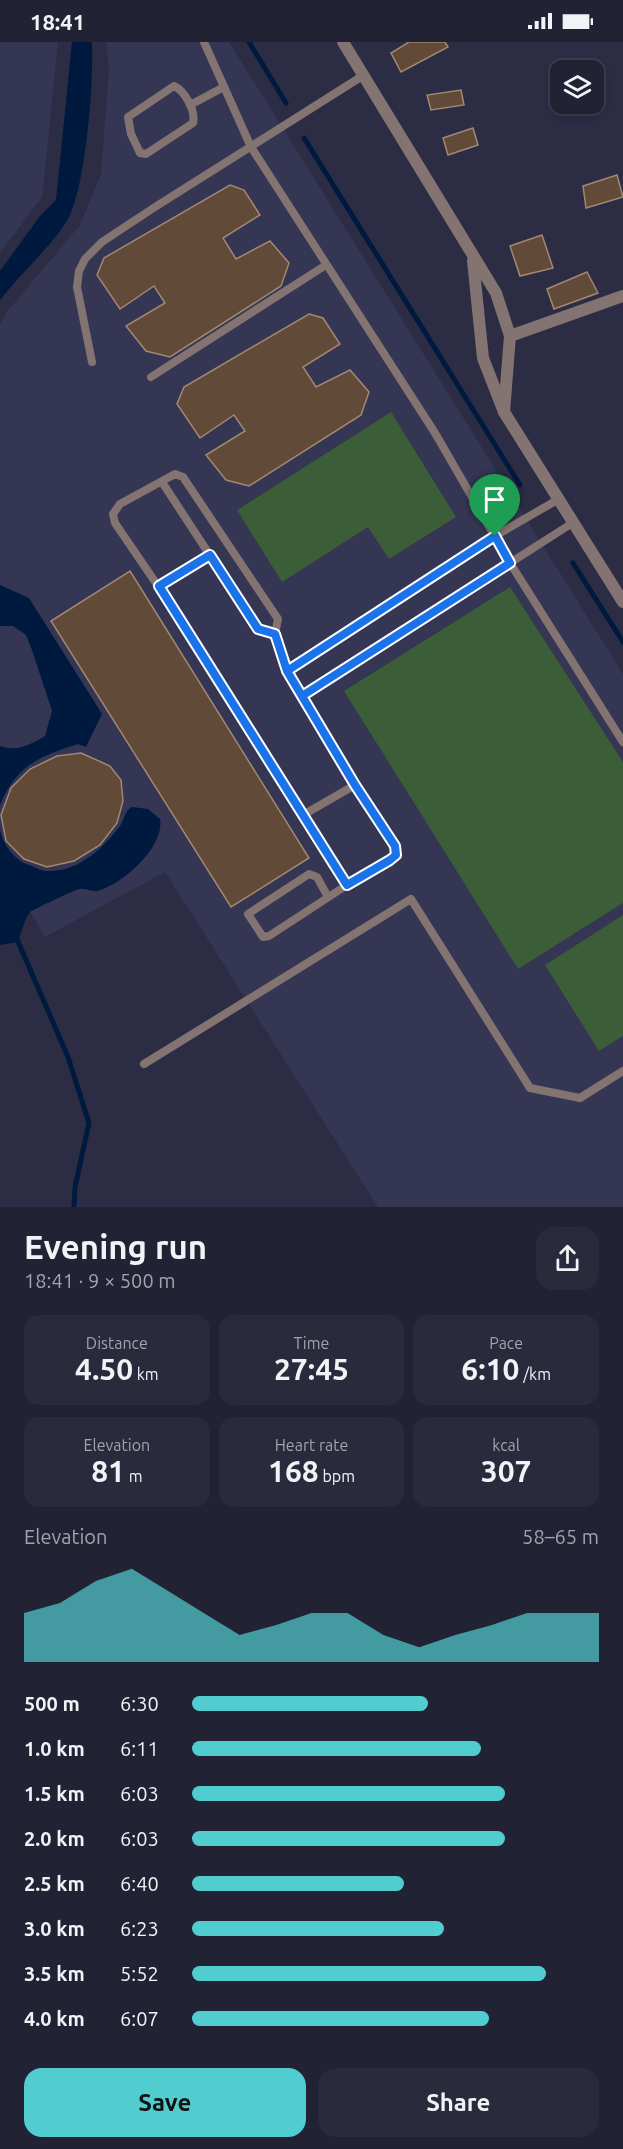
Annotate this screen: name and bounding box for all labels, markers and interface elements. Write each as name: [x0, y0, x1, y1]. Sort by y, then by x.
text: 18:41: [30, 9, 85, 34]
map controls: [550, 60, 604, 114]
button: layers: [550, 60, 604, 114]
pin: [469, 474, 520, 536]
icon: arrive: [478, 483, 511, 516]
button: share: [536, 1227, 599, 1290]
text: Evening run: [24, 1228, 207, 1265]
text: 18:41 · 9 × 500 m: [24, 1269, 176, 1292]
text: Distance: [86, 1334, 148, 1352]
text: Time: [294, 1334, 329, 1352]
text: Pace: [489, 1334, 523, 1352]
text: 4.50: [75, 1352, 133, 1386]
text: 27:45: [274, 1352, 349, 1386]
text: 6:10: [461, 1352, 519, 1386]
text: km: [133, 1365, 159, 1383]
text: /km: [519, 1365, 551, 1383]
text: Elevation: [83, 1436, 150, 1454]
text: Heart rate: [275, 1436, 348, 1454]
text: kcal: [492, 1436, 520, 1454]
text: 81: [91, 1454, 125, 1488]
text: 168: [268, 1454, 319, 1488]
text: 307: [481, 1454, 532, 1488]
text: m: [125, 1467, 142, 1485]
text: bpm: [319, 1467, 355, 1485]
text: Elevation: [24, 1525, 107, 1548]
text: 58–65 m: [522, 1525, 599, 1548]
text: 500 m: [24, 1692, 80, 1715]
text: 6:30: [120, 1692, 159, 1715]
text: 1.0 km: [24, 1737, 85, 1760]
text: 6:11: [120, 1737, 159, 1760]
text: 1.5 km: [24, 1782, 85, 1805]
text: 6:03: [120, 1782, 159, 1805]
text: 2.0 km: [24, 1827, 85, 1850]
text: 6:03: [120, 1827, 159, 1850]
text: 2.5 km: [24, 1872, 85, 1895]
text: 6:40: [120, 1872, 159, 1895]
text: 3.0 km: [24, 1917, 85, 1940]
text: 6:23: [120, 1917, 159, 1940]
text: 3.5 km: [24, 1962, 85, 1985]
text: 5:52: [120, 1962, 159, 1985]
text: 4.0 km: [24, 2007, 85, 2030]
text: 6:07: [120, 2007, 159, 2030]
button: Save: [24, 2068, 306, 2137]
button: Share: [318, 2068, 599, 2137]

